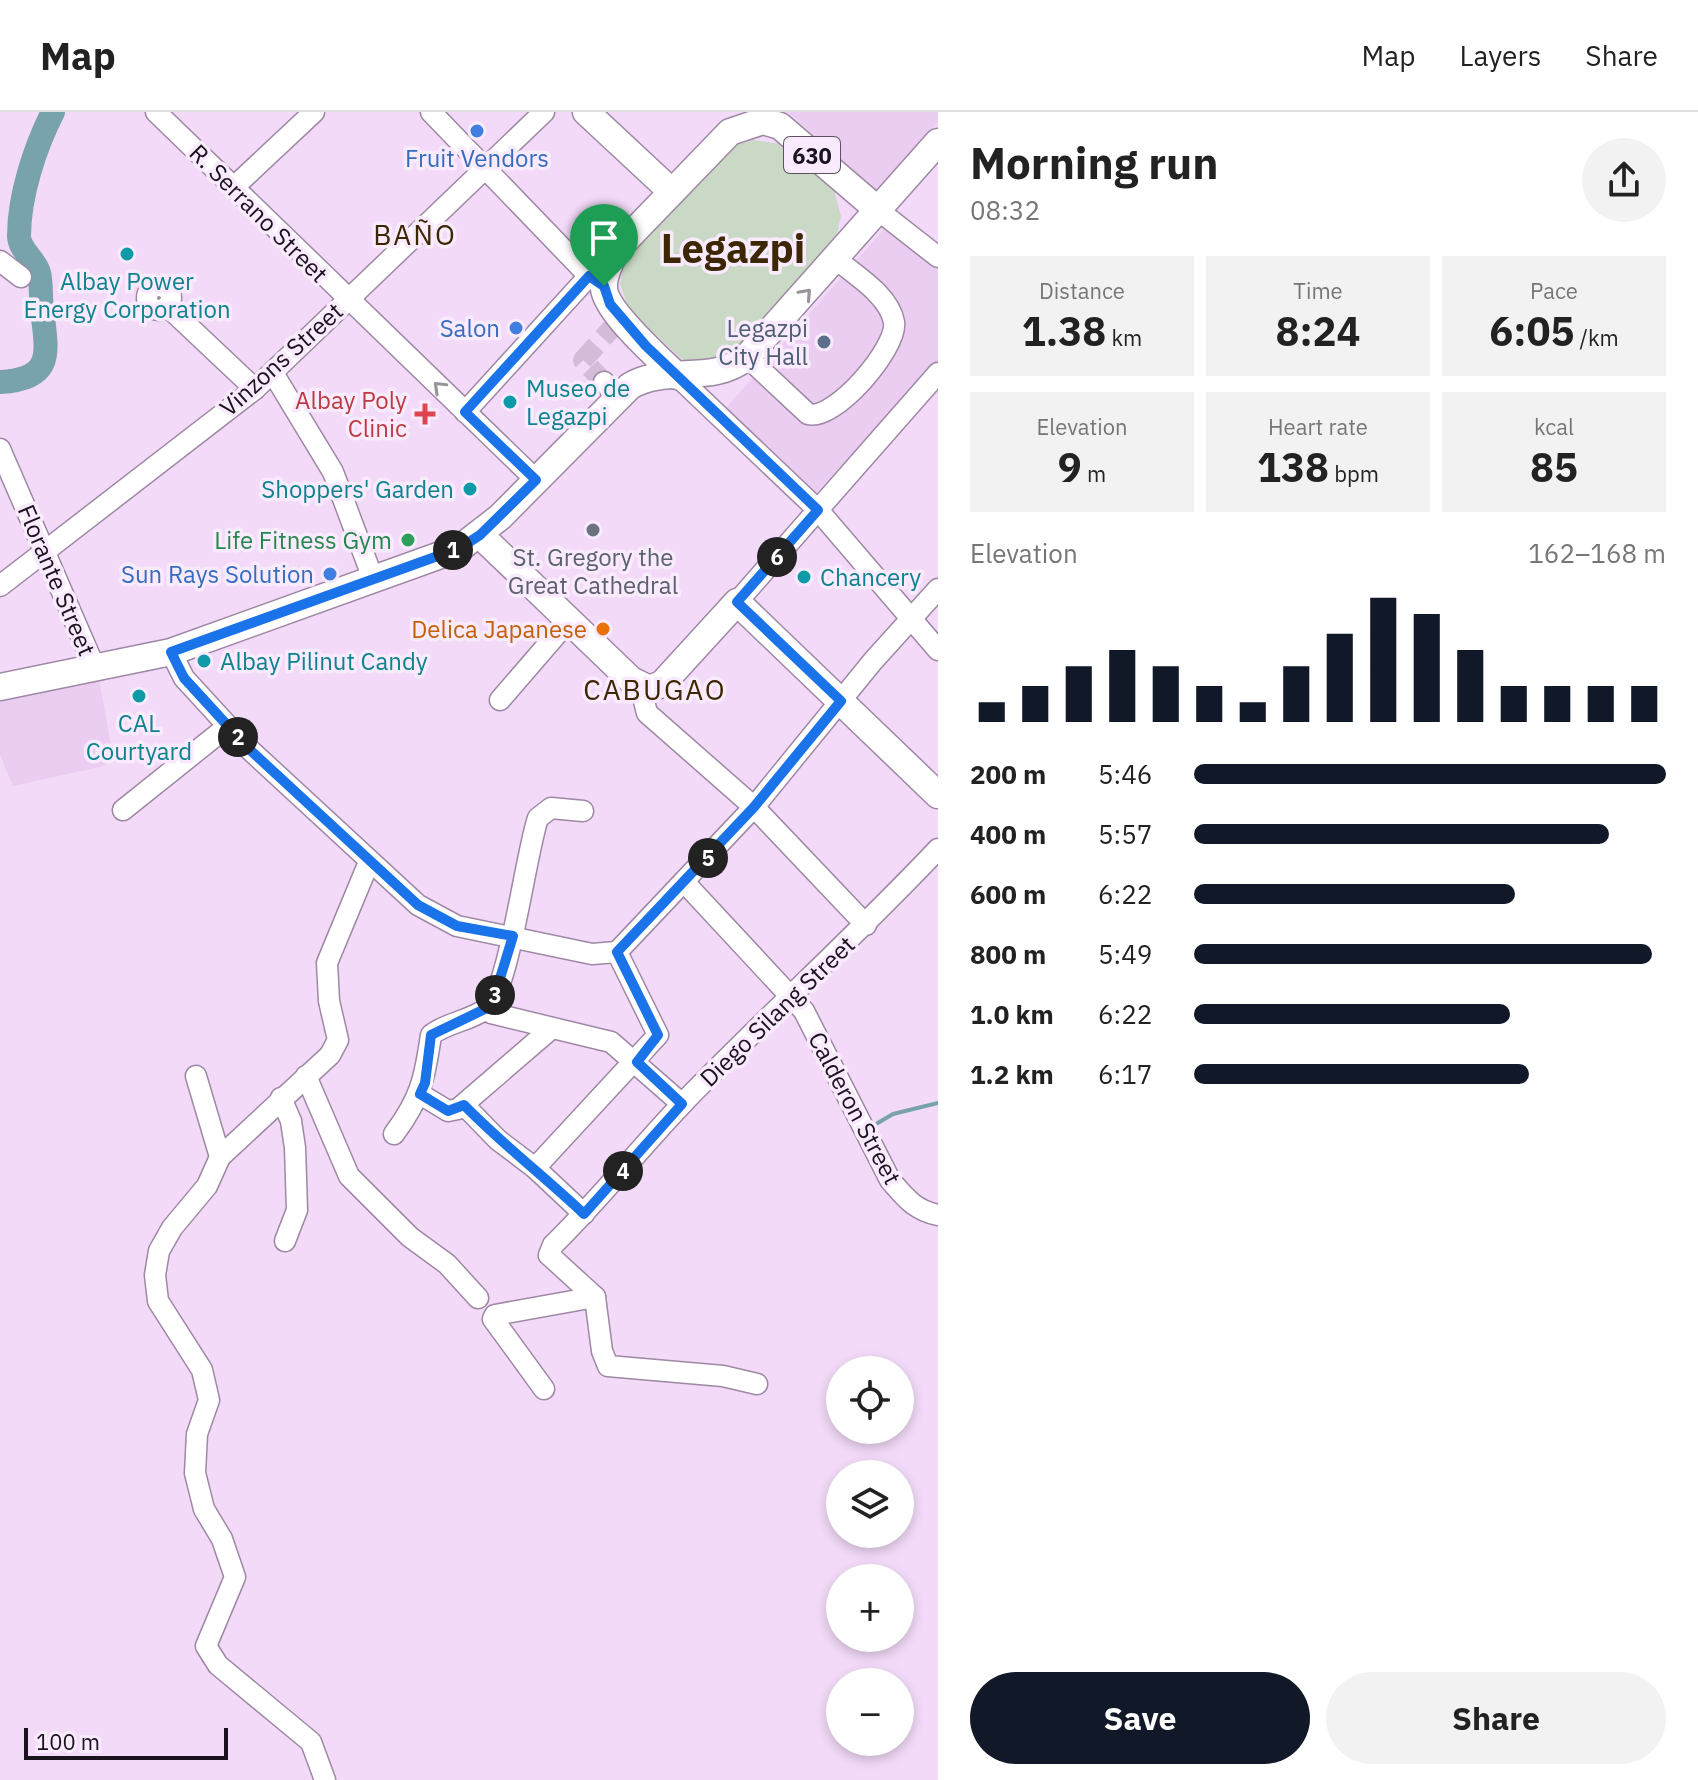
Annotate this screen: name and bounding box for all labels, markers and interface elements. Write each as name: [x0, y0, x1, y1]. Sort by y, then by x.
text: Map: [40, 31, 116, 80]
text: Map: [1361, 37, 1415, 74]
text: Layers: [1459, 37, 1541, 74]
text: Share: [1585, 37, 1658, 74]
marker: Fruit Vendors: [468, 122, 486, 140]
text: Morning run: [970, 134, 1219, 191]
street label: R. Serrano Street: [183, 137, 335, 289]
road number: 630: [784, 137, 840, 173]
button: share: [1582, 138, 1666, 222]
place label: Fruit Vendors: [405, 142, 549, 174]
text: 08:32: [970, 193, 1040, 227]
pin: [570, 204, 638, 286]
district label: BAÑO: [373, 216, 457, 253]
icon: arrive: [582, 216, 626, 260]
district label: Legazpi: [661, 222, 805, 274]
marker: Albay Power Energy Corporation: [118, 245, 136, 263]
place label: Albay Power Energy Corporation: [23, 265, 231, 325]
text: Distance: [1039, 276, 1125, 305]
text: Time: [1293, 276, 1343, 305]
text: Pace: [1530, 276, 1578, 305]
one-way arrow: [796, 288, 811, 303]
street label: Vinzons Street: [213, 295, 349, 423]
text: 1.38: [1022, 305, 1106, 357]
text: 8:24: [1275, 305, 1361, 357]
text: 6:05: [1489, 305, 1574, 357]
place label: Salon: [440, 312, 500, 344]
place label: Legazpi City Hall: [718, 312, 808, 372]
marker: Salon: [507, 319, 525, 337]
text: km: [1106, 323, 1142, 352]
text: /km: [1574, 323, 1619, 352]
marker: Legazpi City Hall: [815, 333, 833, 351]
place label: Museo de Legazpi: [526, 372, 630, 432]
one-way arrow: [434, 382, 448, 396]
place label: Albay Poly Clinic: [295, 384, 407, 444]
marker: Museo de Legazpi: [501, 393, 519, 411]
marker: Albay Poly Clinic: [414, 403, 436, 425]
text: Elevation: [1036, 412, 1128, 441]
text: Heart rate: [1268, 412, 1368, 441]
text: kcal: [1534, 412, 1574, 441]
text: 9: [1058, 441, 1082, 493]
text: 138: [1257, 441, 1329, 493]
text: 85: [1530, 441, 1578, 493]
text: m: [1082, 459, 1106, 488]
text: bpm: [1329, 459, 1379, 488]
place label: Shoppers' Garden: [261, 473, 454, 505]
marker: Shoppers' Garden: [461, 480, 479, 498]
street label: Florante Street: [11, 499, 103, 661]
marker: St. Gregory the Great Cathedral: [584, 521, 602, 539]
place label: Life Fitness Gym: [214, 524, 392, 556]
pin: 1: [433, 530, 473, 570]
marker: Life Fitness Gym: [399, 531, 417, 549]
text: 1: [446, 535, 460, 564]
text: Elevation: [970, 536, 1078, 570]
text: 162–168 m: [1528, 536, 1666, 570]
pin: 6: [757, 537, 797, 577]
place label: St. Gregory the Great Cathedral: [508, 541, 678, 601]
text: 6: [770, 542, 784, 571]
place label: Sun Rays Solution: [121, 558, 314, 590]
place label: Chancery: [820, 561, 921, 593]
marker: Sun Rays Solution: [321, 565, 339, 583]
marker: Chancery: [795, 568, 813, 586]
place label: Delica Japanese: [411, 613, 587, 645]
marker: Delica Japanese: [594, 620, 612, 638]
place label: Albay Pilinut Candy: [220, 645, 428, 677]
marker: Albay Pilinut Candy: [195, 652, 213, 670]
district label: CABUGAO: [583, 671, 727, 708]
marker: CAL Courtyard: [130, 687, 148, 705]
place label: CAL Courtyard: [86, 707, 192, 767]
pin: 2: [218, 717, 258, 757]
text: 2: [231, 722, 245, 751]
text: 200 m: [970, 757, 1046, 791]
text: 5:46: [1098, 757, 1152, 791]
text: 400 m: [970, 817, 1046, 851]
text: 5:57: [1098, 817, 1152, 851]
pin: 5: [688, 838, 728, 878]
text: 5: [701, 843, 715, 872]
text: 600 m: [970, 877, 1046, 911]
text: 6:22: [1098, 877, 1152, 911]
street label: Diego Silang Street: [693, 929, 861, 1093]
text: 800 m: [970, 937, 1046, 971]
text: 5:49: [1098, 937, 1152, 971]
pin: 3: [475, 975, 515, 1015]
text: 3: [488, 980, 502, 1009]
text: 1.0 km: [970, 997, 1054, 1031]
text: 6:22: [1098, 997, 1152, 1031]
street label: Calderon Street: [801, 1026, 909, 1190]
text: 1.2 km: [970, 1057, 1054, 1091]
text: 6:17: [1098, 1057, 1152, 1091]
pin: 4: [603, 1151, 643, 1191]
text: 4: [616, 1156, 630, 1185]
map controls: [826, 1356, 914, 1756]
button: locate: [826, 1356, 914, 1444]
button: layers: [826, 1460, 914, 1548]
button: +: [826, 1564, 914, 1652]
button: −: [826, 1668, 914, 1756]
button: Save: [970, 1672, 1310, 1764]
button: Share: [1326, 1672, 1666, 1764]
scale bar: [24, 1724, 228, 1760]
text: 100 m: [36, 1727, 100, 1756]

